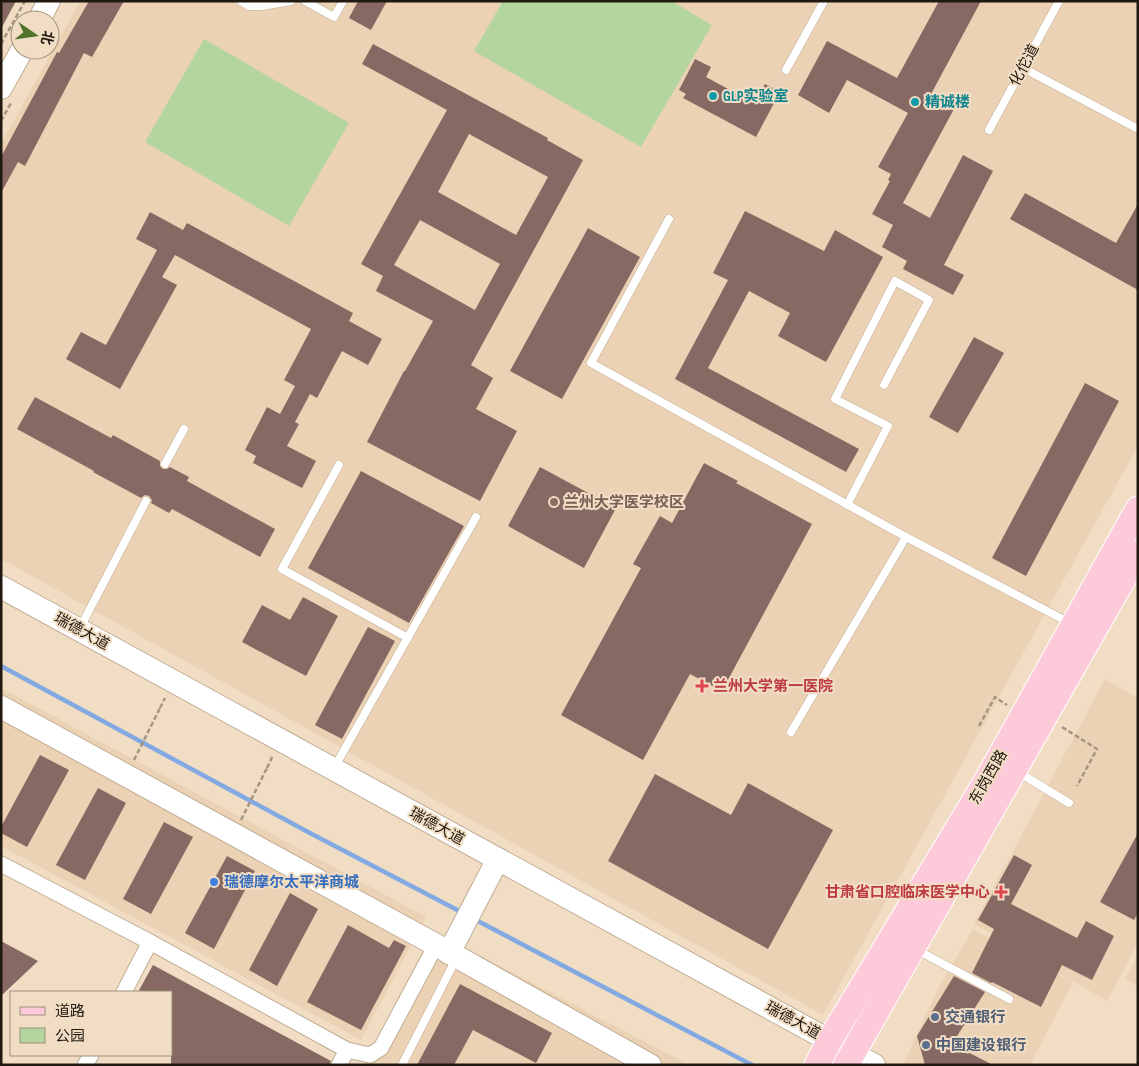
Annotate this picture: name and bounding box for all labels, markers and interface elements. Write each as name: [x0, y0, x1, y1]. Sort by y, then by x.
north arrow: [10, 10, 60, 60]
text: 北: [37, 29, 57, 47]
street label: 化佗道: [1005, 41, 1043, 90]
place label: GLP实验室: [723, 87, 789, 106]
marker: GLP实验室: [707, 90, 719, 102]
place label: 精诚楼: [925, 93, 970, 112]
marker: 精诚楼: [909, 96, 921, 108]
place label: 兰州大学医学校区: [564, 493, 684, 512]
marker: 兰州大学医学校区: [548, 496, 560, 508]
street label: 瑞德大道: [51, 609, 113, 654]
place label: 兰州大学第一医院: [713, 677, 833, 696]
marker: 兰州大学第一医院: [695, 679, 709, 693]
street label: 东岗西路: [965, 747, 1012, 808]
street label: 瑞德大道: [406, 804, 468, 849]
place label: 瑞德摩尔太平洋商城: [224, 873, 359, 892]
marker: 瑞德摩尔太平洋商城: [208, 876, 220, 888]
place label: 甘肃省口腔临床医学中心: [825, 883, 990, 902]
marker: 甘肃省口腔临床医学中心: [994, 885, 1008, 899]
legend: [10, 991, 172, 1056]
street label: 瑞德大道: [762, 998, 824, 1043]
text: 道路: [55, 1002, 85, 1021]
place label: 交通银行: [945, 1008, 1005, 1027]
marker: 交通银行: [929, 1011, 941, 1023]
text: 公园: [55, 1027, 85, 1046]
place label: 中国建设银行: [936, 1036, 1026, 1055]
marker: 中国建设银行: [920, 1039, 932, 1051]

